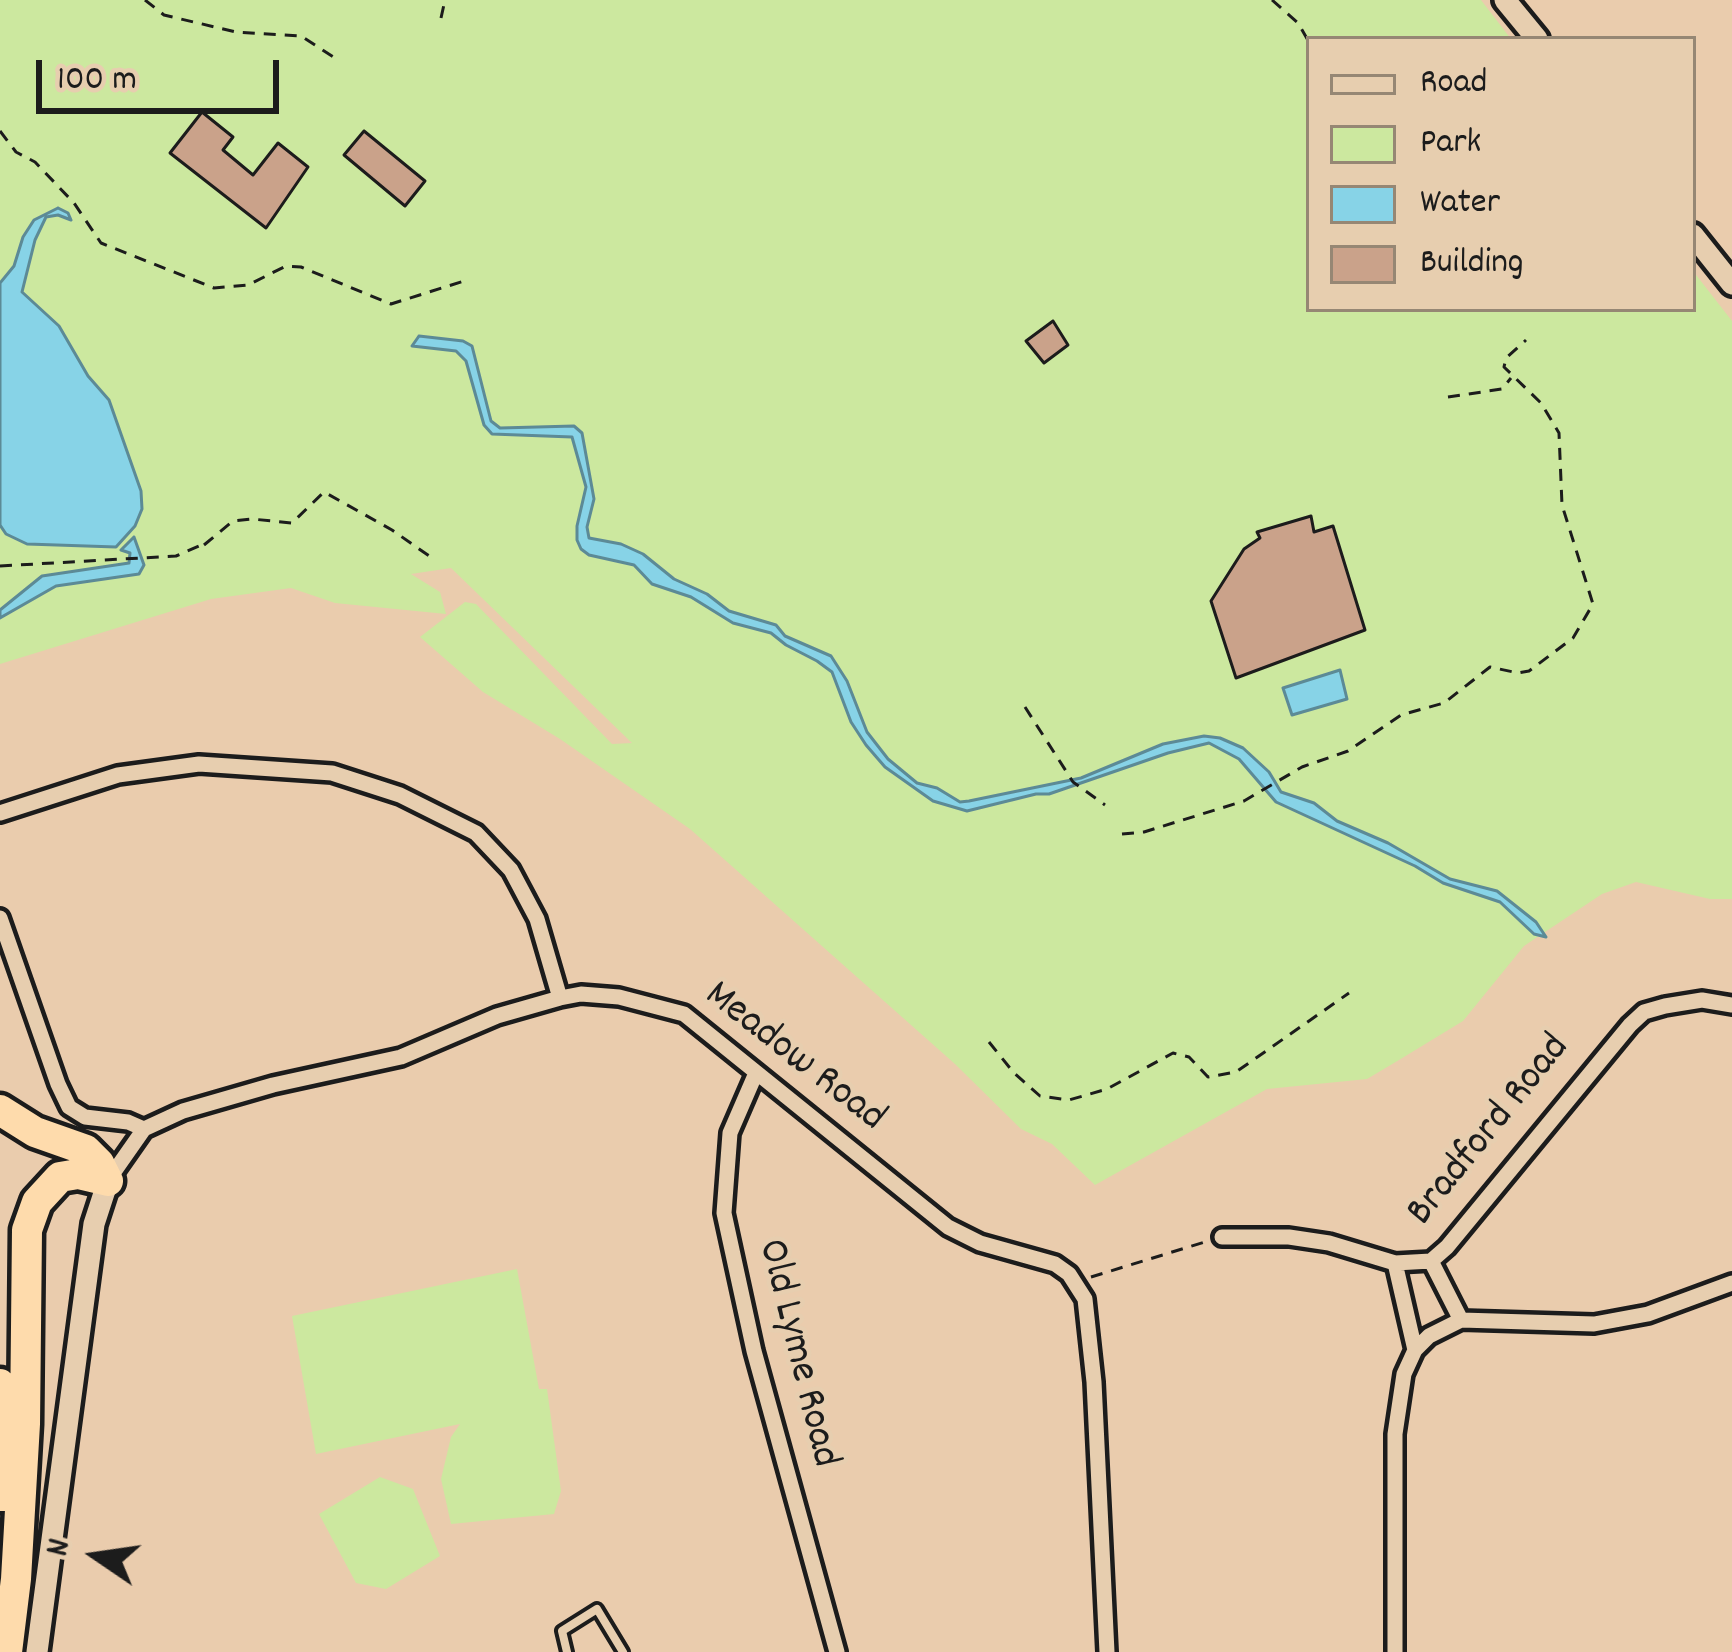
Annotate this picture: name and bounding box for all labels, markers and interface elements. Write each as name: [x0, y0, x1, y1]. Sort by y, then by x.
scale bar: [42, 36, 285, 110]
legend: [1306, 36, 1696, 312]
text: 100 m: [57, 55, 137, 107]
text: Road: [1420, 58, 1487, 110]
text: Park: [1420, 118, 1481, 170]
text: Water: [1420, 178, 1500, 230]
text: Building: [1420, 238, 1524, 290]
street label: Meadow Road: [692, 973, 894, 1145]
street label: Bradford Road: [1398, 1026, 1584, 1238]
street label: Old Lyme Road: [742, 1235, 848, 1473]
north arrow: [36, 1496, 156, 1616]
text: N: [36, 1535, 85, 1561]

